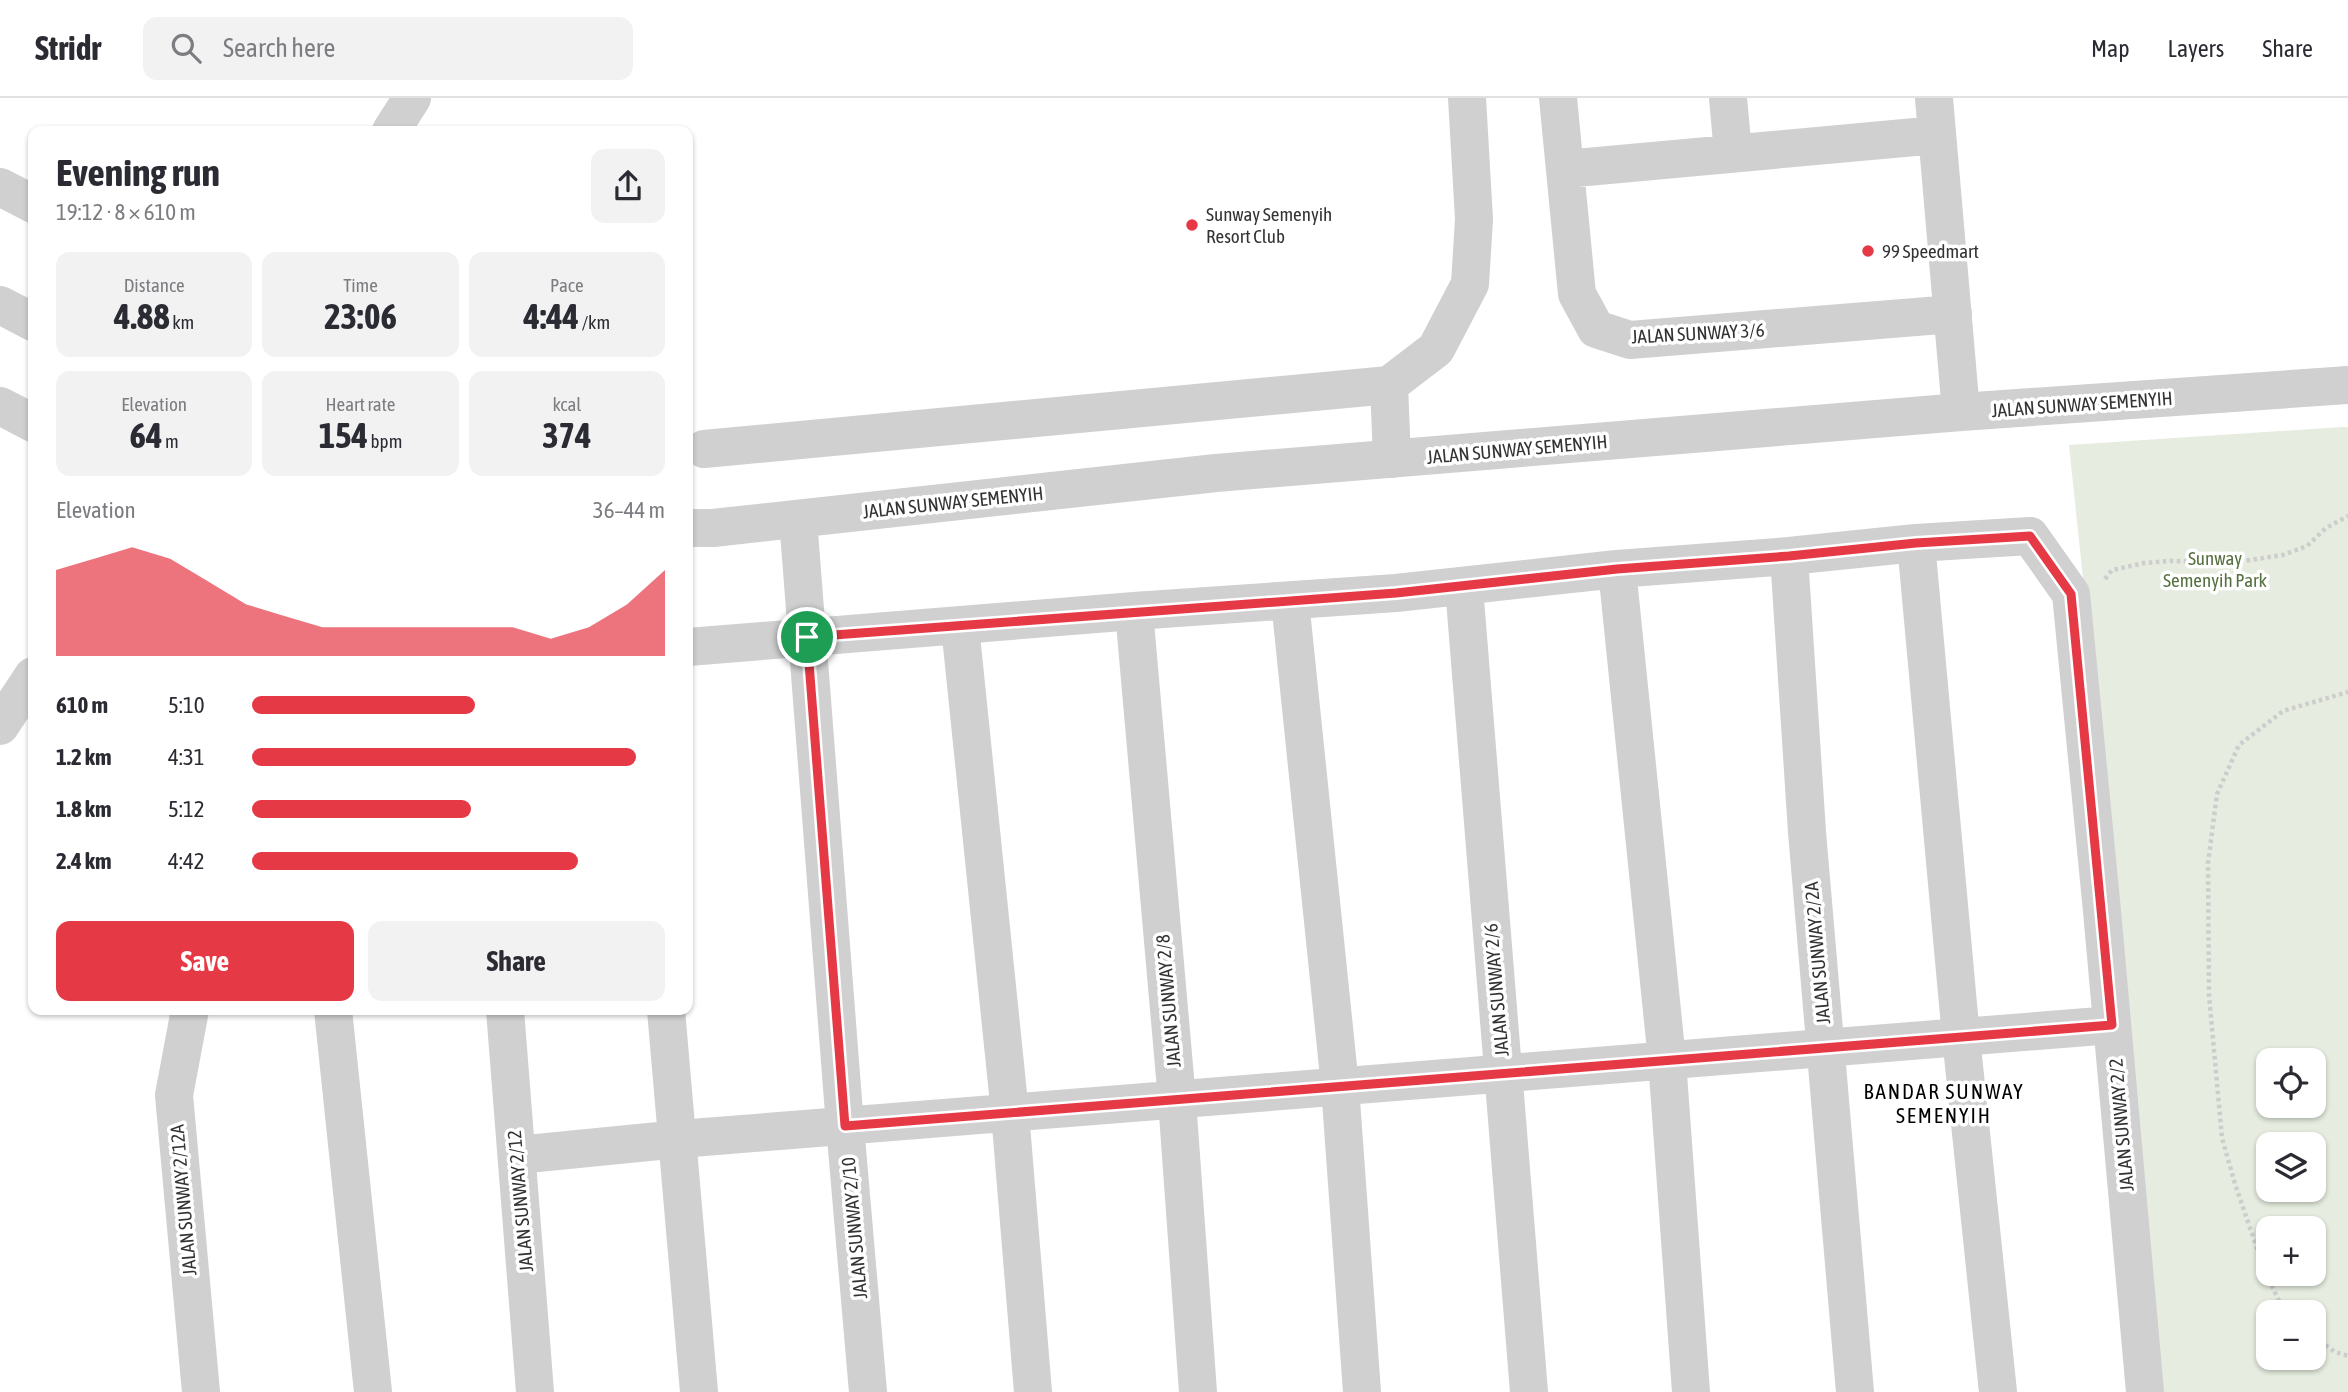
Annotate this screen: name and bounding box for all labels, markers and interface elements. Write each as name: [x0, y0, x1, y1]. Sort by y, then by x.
search box: [143, 17, 633, 80]
text: Stridr: [35, 29, 101, 67]
icon: search: [167, 29, 205, 67]
text: Search here: [223, 33, 335, 63]
text: Map: [2091, 35, 2130, 62]
text: Layers: [2168, 35, 2224, 62]
text: Share: [2262, 35, 2313, 62]
button: share: [591, 149, 665, 223]
text: Evening run: [56, 151, 220, 194]
text: 19:12 · 8 × 610 m: [56, 199, 196, 225]
place label: Sunway Semenyih Resort Club: [1206, 203, 1332, 247]
marker: Sunway Semenyih Resort Club: [1184, 217, 1200, 233]
place label: 99 Speedmart: [1882, 240, 1979, 262]
marker: 99 Speedmart: [1860, 243, 1876, 259]
text: Distance: [124, 274, 185, 296]
text: Time: [343, 274, 378, 296]
text: Pace: [550, 274, 584, 296]
text: 4.88: [114, 296, 170, 336]
text: 23:06: [324, 296, 397, 336]
text: 4:44: [523, 296, 579, 336]
text: km: [170, 311, 194, 333]
text: /km: [579, 311, 610, 333]
street label: JALAN SUNWAY 3/6: [1631, 319, 1765, 347]
street label: JALAN SUNWAY SEMENYIH: [1991, 387, 2173, 421]
text: Elevation: [121, 393, 187, 415]
text: Heart rate: [326, 393, 395, 415]
text: kcal: [552, 393, 581, 415]
text: 64: [130, 415, 162, 455]
text: 154: [319, 415, 368, 455]
text: 374: [542, 415, 592, 455]
text: m: [162, 430, 179, 452]
text: bpm: [368, 430, 402, 452]
street label: JALAN SUNWAY SEMENYIH: [1426, 430, 1608, 468]
street label: JALAN SUNWAY SEMENYIH: [862, 482, 1044, 522]
text: Elevation: [56, 497, 136, 523]
text: 36–44 m: [593, 497, 665, 523]
park label: Sunway Semenyih Park: [2163, 547, 2268, 591]
pin: [777, 607, 837, 667]
icon: arrive: [788, 618, 826, 656]
text: 610 m: [56, 692, 108, 718]
text: 5:10: [168, 692, 205, 718]
text: 1.2 km: [56, 744, 112, 770]
text: 4:31: [168, 744, 205, 770]
text: 1.8 km: [56, 796, 112, 822]
text: 5:12: [168, 796, 205, 822]
text: 2.4 km: [56, 848, 112, 874]
text: 4:42: [168, 848, 205, 874]
street label: JALAN SUNWAY 2/2A: [1800, 880, 1834, 1025]
button: Save: [56, 921, 354, 1001]
button: Share: [368, 921, 665, 1001]
street label: JALAN SUNWAY 2/6: [1479, 923, 1513, 1057]
street label: JALAN SUNWAY 2/8: [1151, 934, 1185, 1068]
map controls: [2256, 1048, 2326, 1370]
button: locate: [2256, 1048, 2326, 1118]
street label: JALAN SUNWAY 2/2: [2104, 1058, 2138, 1192]
district label: BANDAR SUNWAY SEMENYIH: [1863, 1079, 2025, 1127]
street label: JALAN SUNWAY 2/12A: [165, 1123, 201, 1276]
street label: JALAN SUNWAY 2/12: [503, 1129, 537, 1273]
button: layers: [2256, 1132, 2326, 1202]
street label: JALAN SUNWAY 2/10: [837, 1156, 871, 1300]
button: +: [2256, 1216, 2326, 1286]
button: −: [2256, 1300, 2326, 1370]

